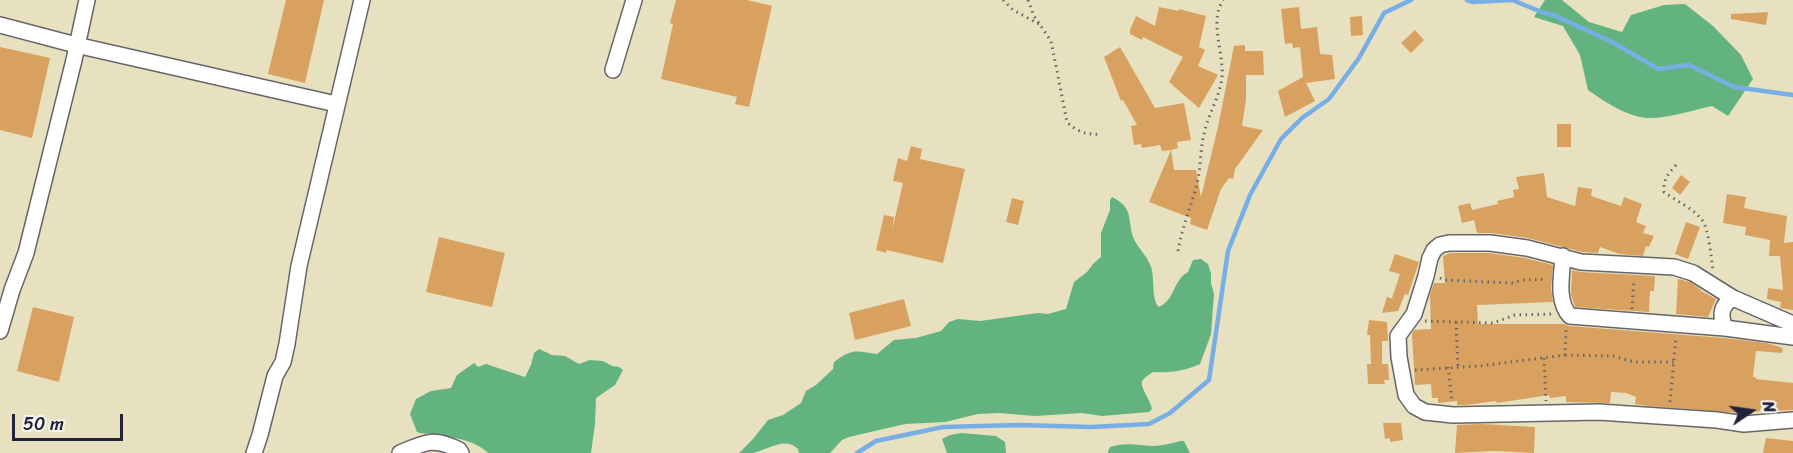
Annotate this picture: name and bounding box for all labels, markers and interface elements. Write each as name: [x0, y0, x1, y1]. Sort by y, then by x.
north arrow: [1721, 381, 1781, 441]
text: N: [1754, 398, 1784, 416]
scale bar: [15, 402, 126, 440]
text: 50 m: [23, 408, 64, 440]

